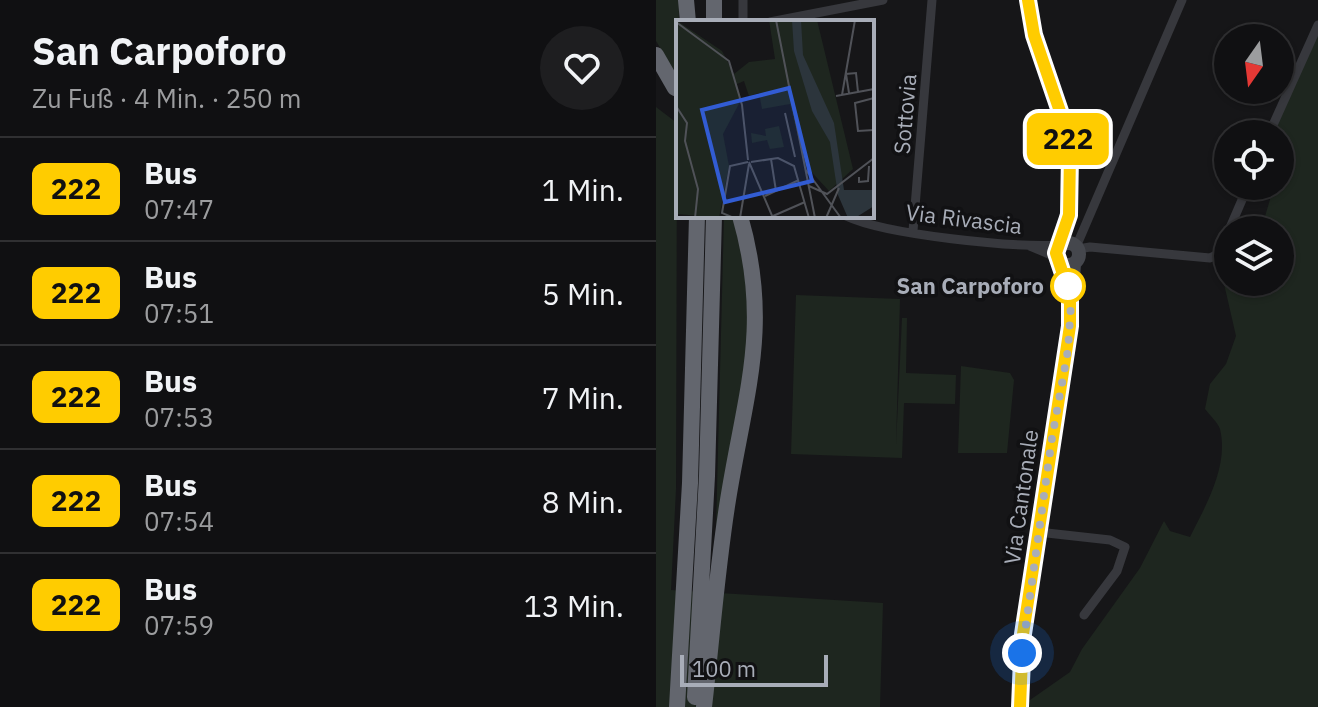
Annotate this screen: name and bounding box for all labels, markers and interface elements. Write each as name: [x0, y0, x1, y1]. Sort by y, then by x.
inset map: [676, 20, 874, 218]
north arrow: [1214, 24, 1294, 104]
map controls: [1214, 24, 1294, 296]
text: San Carpoforo: [32, 26, 287, 75]
button: heart: [540, 26, 624, 110]
street label: Sottovia: [887, 72, 922, 155]
text: Zu Fuß · 4 Min. · 250 m: [32, 81, 301, 115]
line badge: 222: [1022, 113, 1114, 165]
text: 222: [1043, 120, 1093, 157]
button: locate: [1214, 120, 1294, 200]
text: Bus: [144, 153, 197, 192]
text: 222: [51, 170, 101, 207]
text: 1 Min.: [542, 170, 624, 209]
text: 07:47: [144, 192, 214, 226]
street label: Via Rivascia: [904, 197, 1024, 240]
button: layers: [1214, 216, 1294, 296]
text: Bus: [144, 257, 197, 296]
marker: San Carpoforo: [1051, 269, 1085, 303]
place label: San Carpoforo: [897, 271, 1044, 300]
text: 222: [51, 274, 101, 311]
text: 5 Min.: [542, 274, 624, 313]
text: 07:51: [144, 296, 214, 330]
text: Bus: [144, 361, 197, 400]
text: 222: [51, 378, 101, 415]
text: 7 Min.: [542, 378, 624, 417]
text: 07:53: [144, 400, 214, 434]
street label: Via Cantonale: [997, 428, 1044, 566]
text: Bus: [144, 465, 197, 504]
text: 222: [51, 482, 101, 519]
text: 8 Min.: [542, 482, 624, 521]
text: 07:54: [144, 504, 214, 538]
text: Bus: [144, 569, 197, 608]
text: 222: [51, 586, 101, 623]
text: 13 Min.: [524, 586, 624, 625]
text: 07:59: [144, 608, 214, 642]
your location: [1002, 633, 1042, 673]
scale bar: [680, 651, 828, 687]
text: 100 m: [692, 654, 756, 683]

